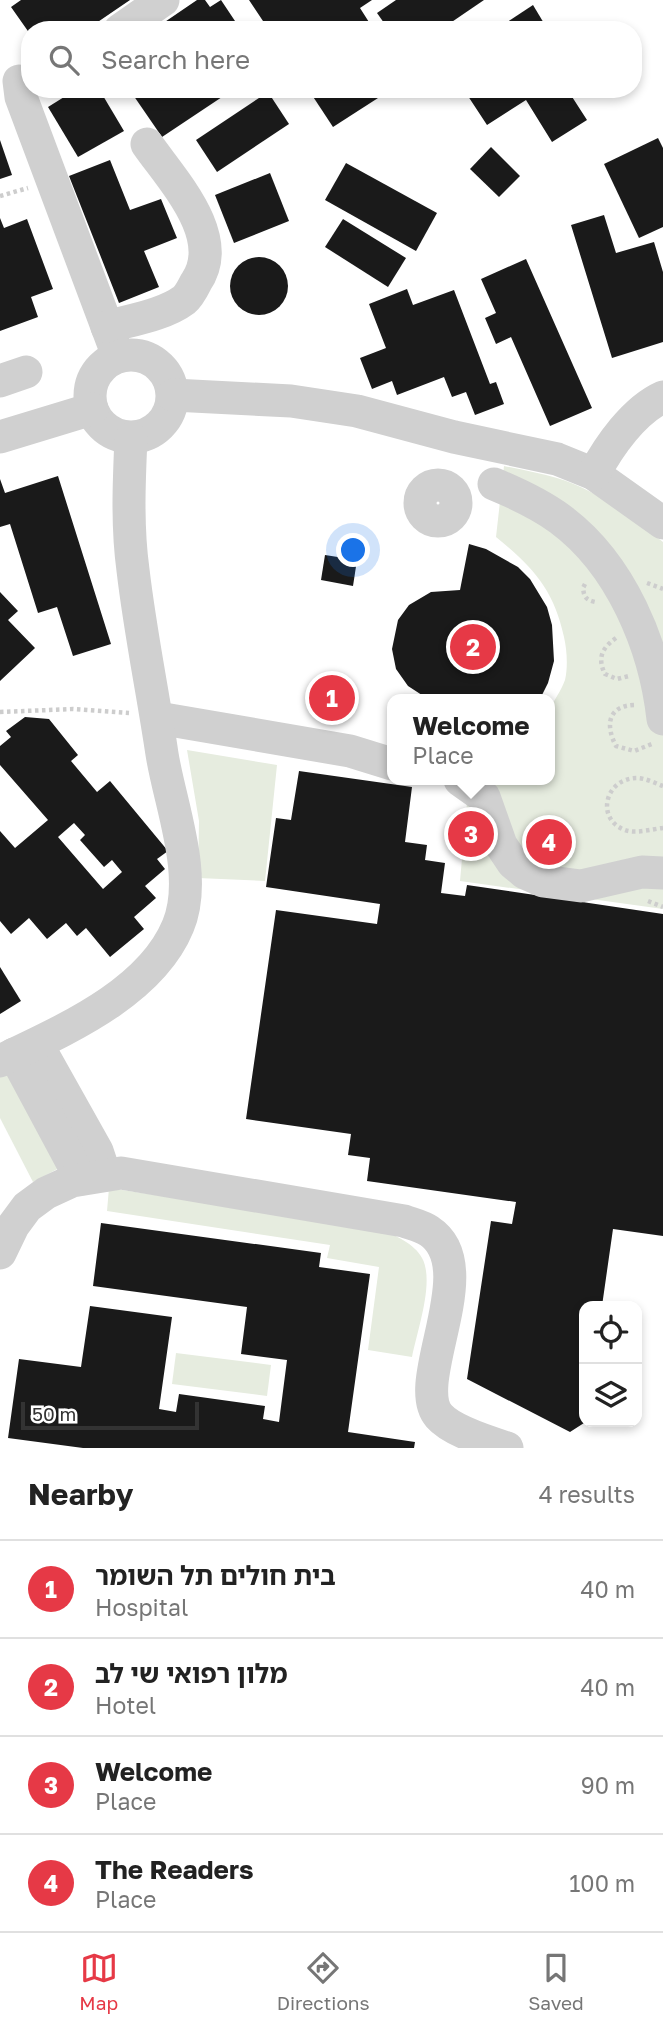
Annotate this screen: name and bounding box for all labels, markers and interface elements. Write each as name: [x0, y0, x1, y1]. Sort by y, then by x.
search box: [21, 21, 642, 98]
icon: search: [45, 41, 83, 79]
text: Search here: [101, 44, 250, 75]
your location: [336, 533, 370, 567]
pin: 2: [450, 621, 496, 673]
pin: 1: [309, 672, 355, 724]
popup: [387, 694, 555, 785]
text: Welcome: [412, 710, 530, 741]
text: Place: [412, 741, 474, 769]
pin: 3: [448, 808, 494, 860]
pin: 4: [526, 816, 572, 868]
map controls: [579, 1301, 642, 1427]
button: locate: [579, 1301, 642, 1364]
button: layers: [579, 1364, 642, 1427]
scale bar: [21, 1399, 200, 1431]
text: 50 m: [32, 1402, 76, 1425]
text: Nearby: [28, 1476, 133, 1512]
text: 4 results: [539, 1480, 635, 1508]
text: בית חולים תל השומר: [95, 1560, 336, 1591]
text: 1: [45, 1575, 57, 1603]
text: 40 m: [581, 1575, 635, 1603]
text: Hospital: [95, 1593, 188, 1621]
text: מלון רפואי שי לב: [95, 1658, 288, 1689]
text: 2: [44, 1673, 58, 1701]
text: 40 m: [581, 1673, 635, 1701]
text: Hotel: [95, 1691, 156, 1719]
text: Welcome: [95, 1756, 212, 1787]
text: 3: [44, 1771, 58, 1799]
text: 90 m: [581, 1771, 635, 1799]
text: Place: [95, 1787, 156, 1815]
text: The Readers: [95, 1854, 254, 1885]
text: 4: [44, 1869, 58, 1897]
text: 100 m: [569, 1869, 635, 1897]
text: Place: [95, 1885, 156, 1913]
tab: Map: [79, 1949, 118, 2014]
tab: Directions: [277, 1949, 370, 2014]
tab: Saved: [528, 1949, 584, 2014]

